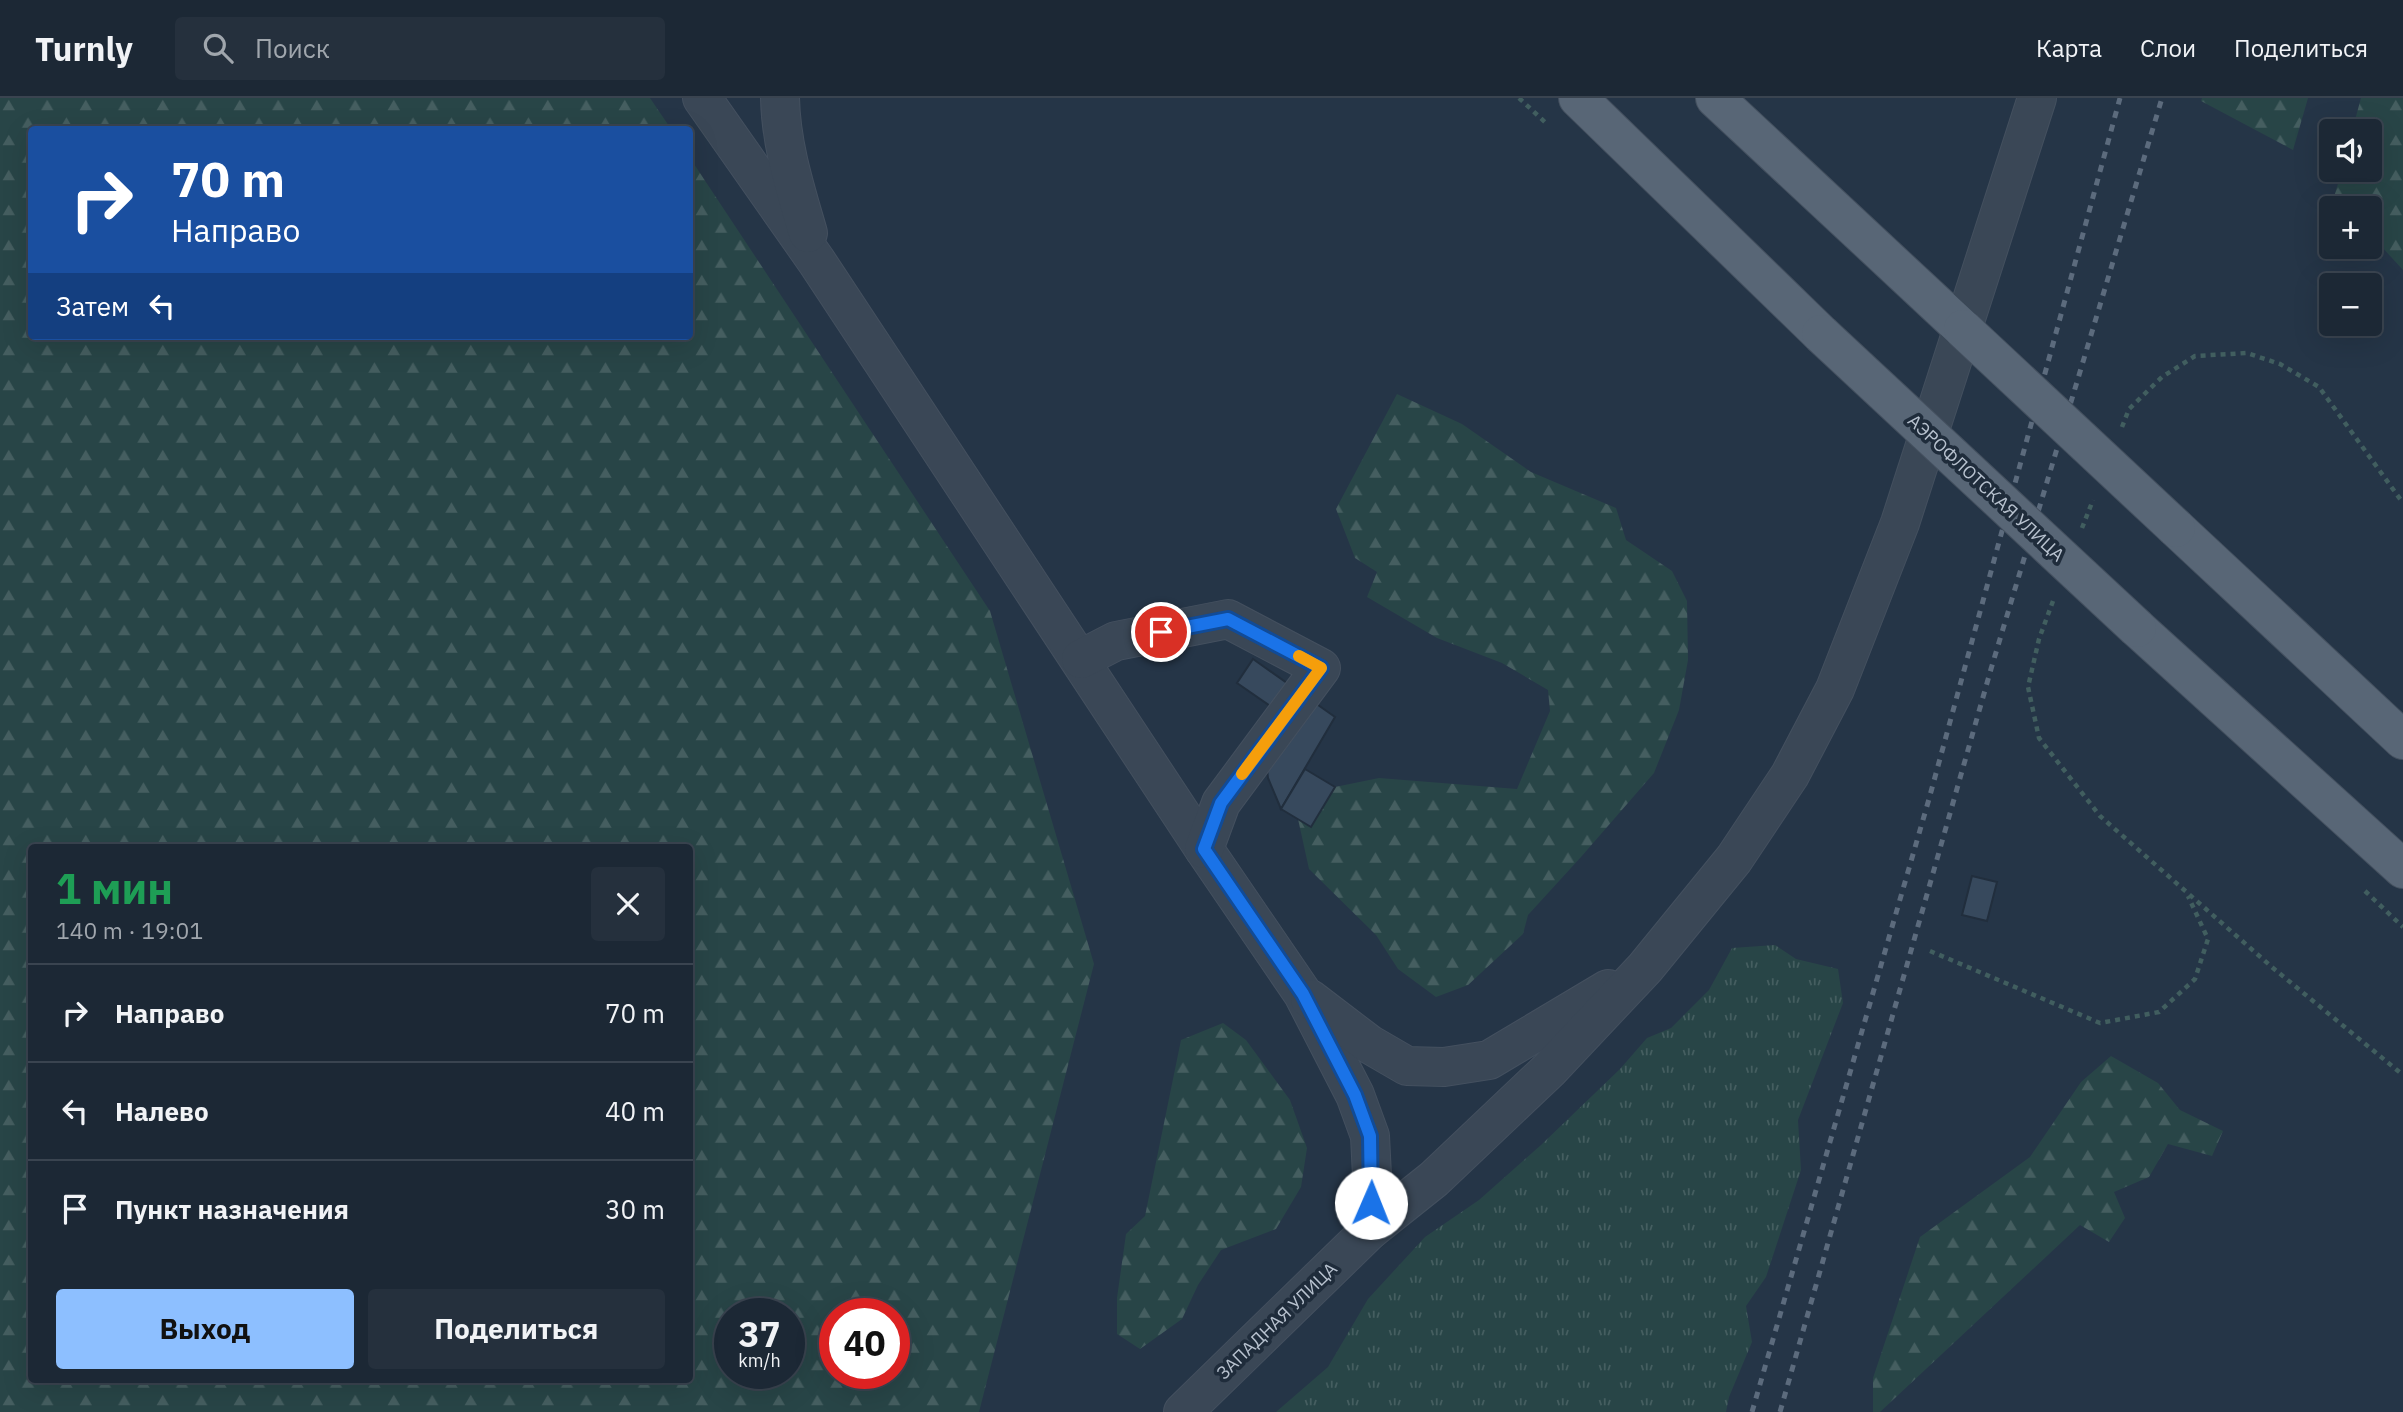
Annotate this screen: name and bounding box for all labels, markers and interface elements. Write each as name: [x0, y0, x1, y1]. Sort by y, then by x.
search box: [175, 17, 665, 80]
text: Turnly: [35, 27, 133, 70]
icon: search: [199, 29, 237, 67]
text: Поиск: [255, 31, 330, 65]
text: Карта: [2036, 32, 2102, 64]
text: Слои: [2140, 32, 2196, 64]
text: Поделиться: [2234, 32, 2368, 64]
map controls: [2319, 119, 2382, 336]
button: sound: [2319, 119, 2382, 182]
text: 70 m: [171, 147, 285, 210]
icon: right: [56, 154, 147, 245]
button: +: [2319, 196, 2382, 259]
text: Направо: [171, 209, 300, 251]
button: −: [2319, 273, 2382, 336]
icon: left: [143, 287, 181, 325]
text: Затем: [56, 289, 129, 323]
street label: АЭРОФЛОТСКАЯ УЛИЦА: [1903, 409, 2070, 567]
pin: [1131, 602, 1191, 662]
icon: arrive: [1142, 613, 1180, 651]
text: 1 мин: [56, 861, 173, 916]
button: close: [591, 867, 665, 941]
text: 140 m · 19:01: [56, 915, 203, 945]
icon: right: [56, 994, 94, 1032]
text: Направо: [115, 996, 224, 1030]
text: 70 m: [605, 996, 665, 1030]
icon: left: [56, 1092, 94, 1130]
text: Налево: [115, 1094, 209, 1128]
text: 40 m: [605, 1094, 665, 1128]
position arrow: [1334, 1166, 1408, 1240]
icon: arrive: [56, 1190, 94, 1228]
text: Пункт назначения: [115, 1192, 349, 1226]
text: 30 m: [605, 1192, 665, 1226]
street label: ЗАПАДНАЯ УЛИЦА: [1212, 1257, 1342, 1384]
button: Выход: [56, 1289, 354, 1369]
button: Поделиться: [368, 1289, 665, 1369]
speed limit sign: 40: [819, 1298, 910, 1389]
text: 37: [738, 1311, 781, 1357]
text: km/h: [738, 1349, 781, 1372]

